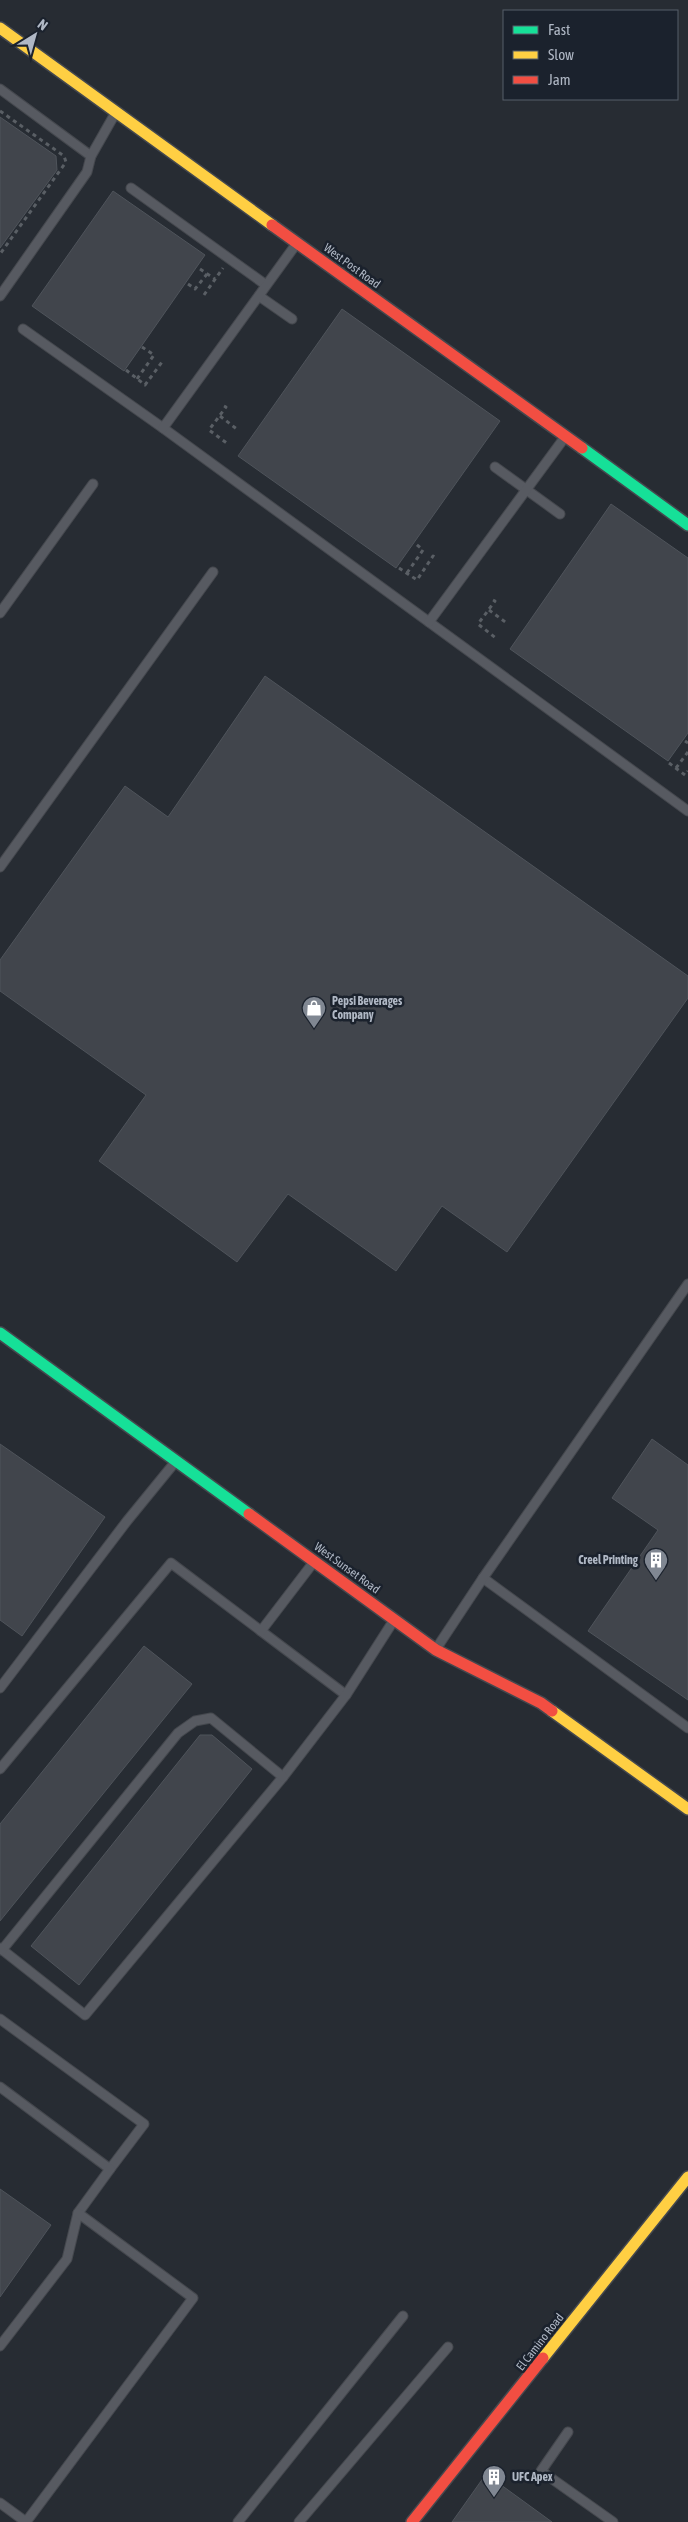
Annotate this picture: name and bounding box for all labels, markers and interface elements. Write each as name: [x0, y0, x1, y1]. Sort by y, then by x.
north arrow: [10, 10, 60, 60]
legend: [503, 10, 678, 100]
text: N: [35, 16, 51, 33]
text: Fast: [548, 21, 570, 38]
text: Slow: [548, 46, 574, 63]
text: Jam: [548, 71, 571, 88]
street label: West Post Road: [321, 241, 383, 291]
place label: Pepsi Beverages Company: [332, 994, 403, 1022]
shop icon: Pepsi Beverages Company: [301, 995, 327, 1029]
street label: West Sunset Road: [312, 1540, 382, 1596]
building icon: Creel Printing: [643, 1547, 669, 1581]
place label: Creel Printing: [578, 1553, 639, 1567]
street label: El Camino Road: [513, 2311, 567, 2373]
building icon: UFC Apex: [481, 2464, 507, 2498]
place label: UFC Apex: [512, 2470, 553, 2484]

